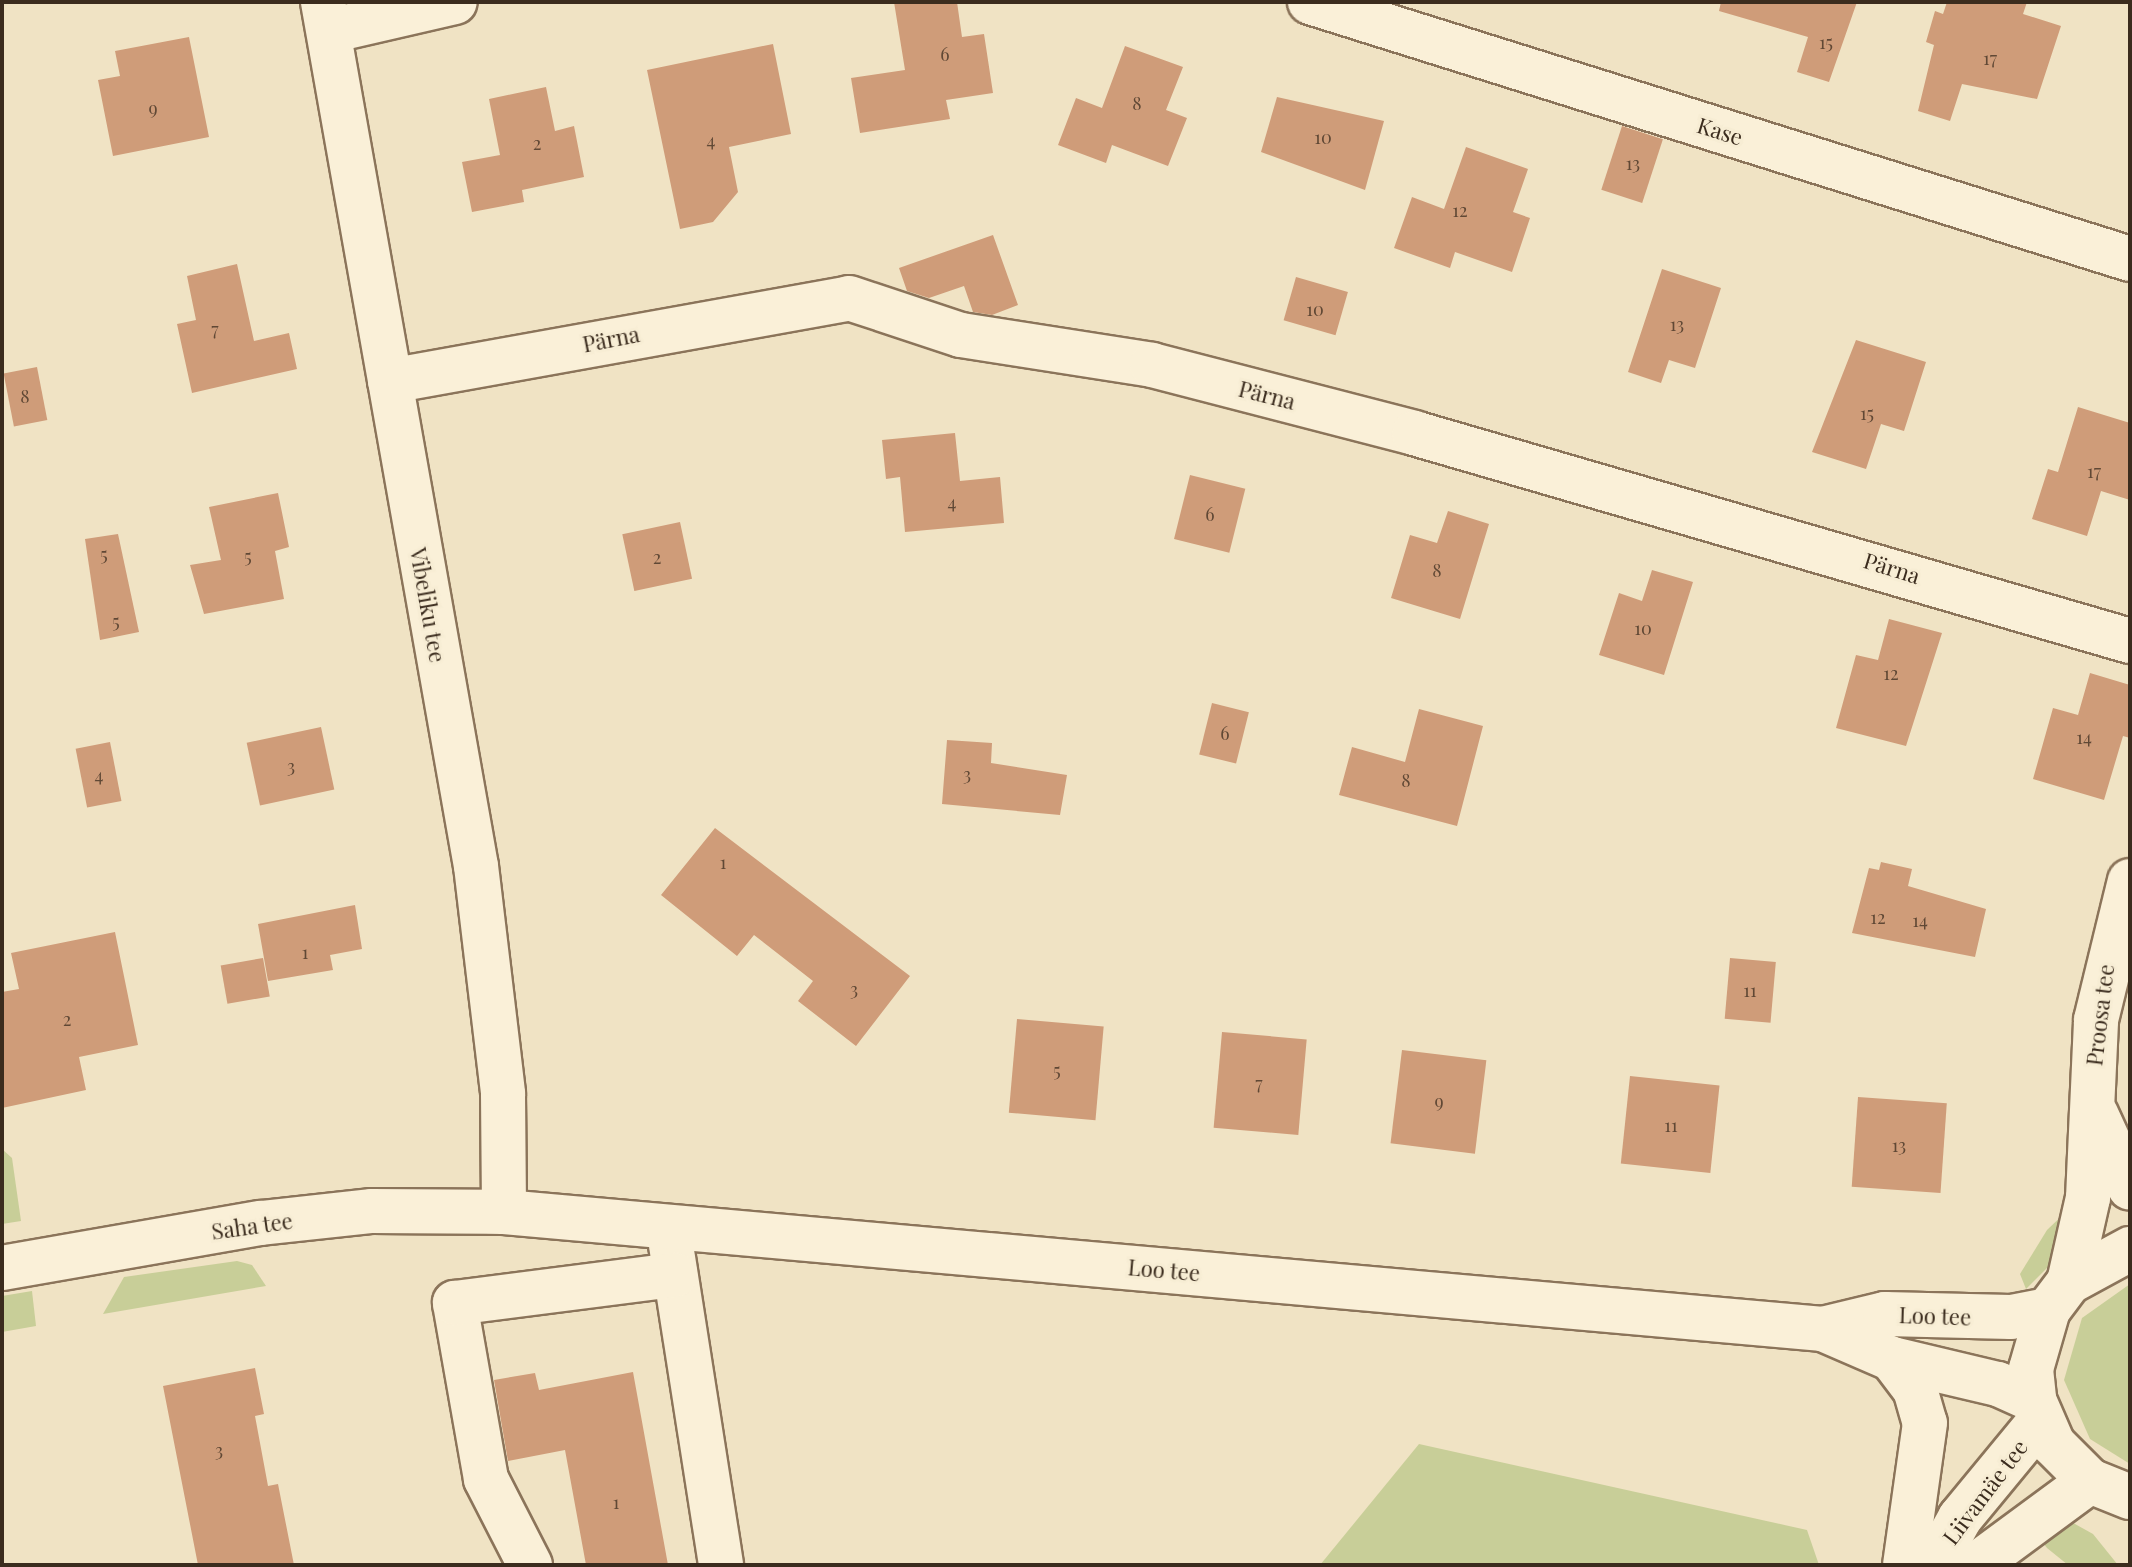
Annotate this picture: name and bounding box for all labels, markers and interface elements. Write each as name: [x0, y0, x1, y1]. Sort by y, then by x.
house number: 15: [1819, 31, 1833, 53]
house number: 6: [940, 43, 950, 65]
house number: 17: [1983, 47, 1997, 69]
house number: 8: [1132, 92, 1142, 114]
house number: 9: [148, 97, 158, 119]
street label: Kase: [1694, 112, 1746, 150]
house number: 10: [1314, 126, 1332, 148]
house number: 4: [707, 129, 715, 151]
house number: 2: [533, 132, 541, 154]
house number: 13: [1626, 152, 1640, 174]
house number: 12: [1452, 199, 1468, 221]
house number: 10: [1306, 298, 1324, 320]
house number: 13: [1670, 313, 1684, 335]
house number: 7: [211, 318, 219, 340]
street label: Pärna: [580, 321, 642, 357]
street label: Pärna: [1236, 375, 1298, 415]
house number: 8: [20, 385, 30, 407]
house number: 15: [1860, 402, 1874, 424]
house number: 17: [2087, 460, 2101, 482]
house number: 4: [948, 491, 956, 513]
house number: 6: [1205, 503, 1215, 525]
house number: 5: [100, 543, 108, 565]
house number: 5: [244, 545, 252, 567]
street label: Vibeliku tee: [405, 545, 451, 665]
house number: 2: [653, 546, 661, 568]
street label: Pärna: [1861, 547, 1923, 589]
house number: 8: [1432, 559, 1442, 581]
house number: 5: [112, 610, 120, 632]
house number: 10: [1634, 617, 1652, 639]
house number: 12: [1883, 662, 1899, 684]
house number: 6: [1220, 722, 1230, 744]
house number: 14: [2076, 726, 2092, 748]
house number: 3: [287, 755, 295, 777]
house number: 3: [963, 763, 971, 785]
house number: 4: [95, 764, 103, 786]
house number: 8: [1401, 769, 1411, 791]
house number: 1: [720, 851, 726, 873]
house number: 12: [1870, 906, 1886, 928]
house number: 14: [1912, 909, 1928, 931]
house number: 1: [302, 941, 308, 963]
street label: Proosa tee: [2081, 962, 2119, 1068]
house number: 3: [850, 978, 858, 1000]
house number: 11: [1743, 979, 1757, 1001]
house number: 2: [63, 1008, 71, 1030]
house number: 5: [1053, 1059, 1061, 1081]
house number: 7: [1255, 1072, 1263, 1094]
house number: 9: [1434, 1090, 1444, 1112]
house number: 11: [1664, 1114, 1678, 1136]
house number: 13: [1892, 1134, 1906, 1156]
street label: Saha tee: [209, 1207, 295, 1245]
street label: Loo tee: [1127, 1254, 1201, 1286]
street label: Loo tee: [1898, 1302, 1972, 1330]
street label: Liivamäe tee: [1937, 1434, 2033, 1550]
house number: 3: [215, 1439, 223, 1461]
house number: 1: [613, 1491, 619, 1513]

